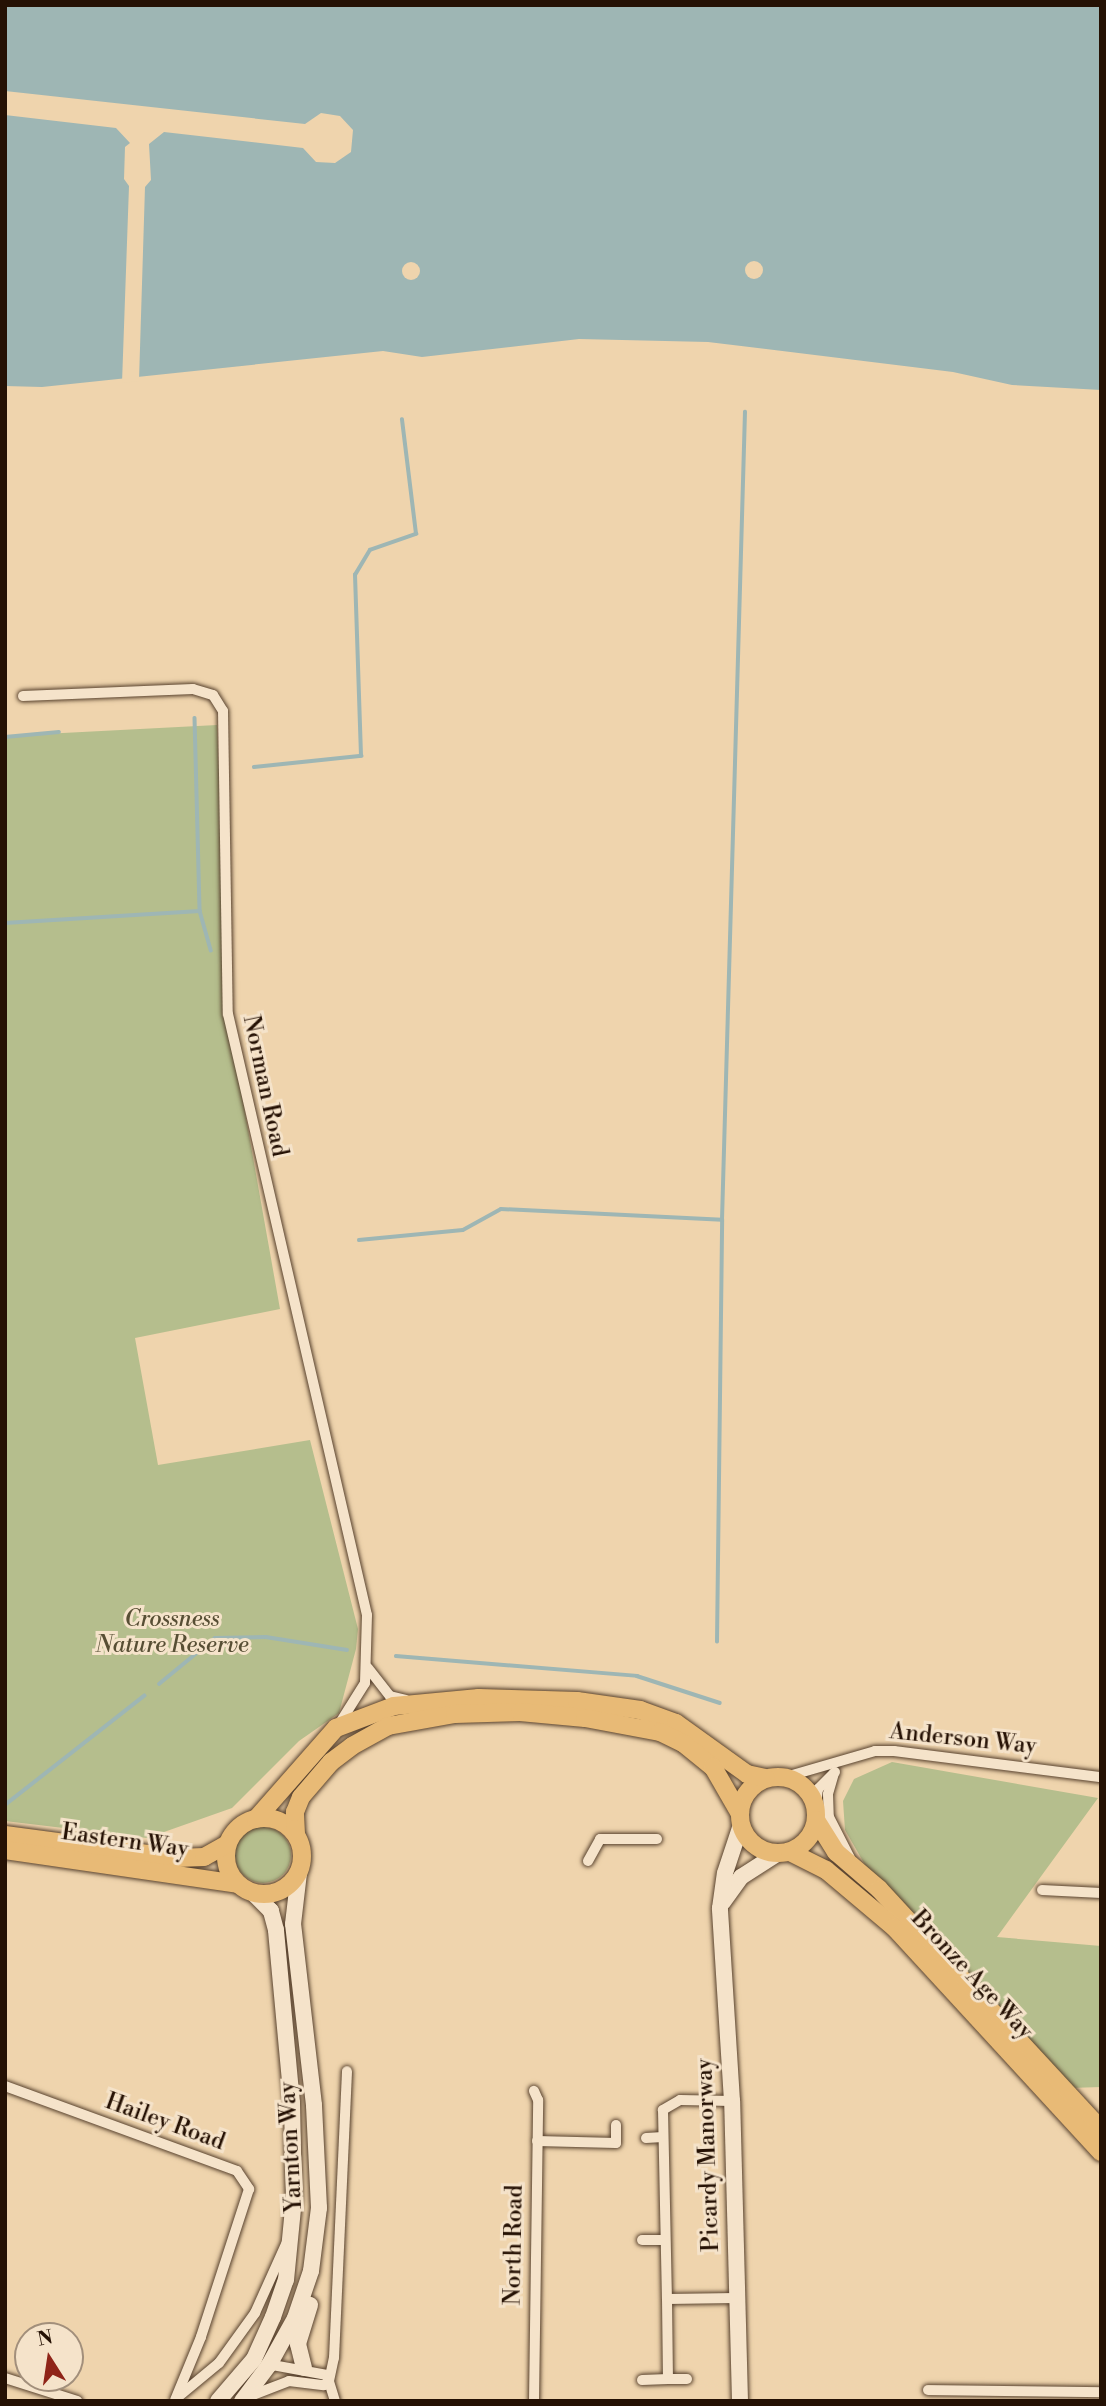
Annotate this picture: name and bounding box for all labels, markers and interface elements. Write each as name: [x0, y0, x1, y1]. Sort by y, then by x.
street label: Norman Road: [237, 1013, 293, 1159]
park label: Crossness Nature Reserve: [95, 1605, 249, 1659]
street label: Anderson Way: [888, 1718, 1038, 1760]
street label: Eastern Way: [60, 1818, 190, 1864]
street label: Bronze Age Way: [905, 1905, 1039, 2045]
street label: Picardy Manorway: [691, 2058, 725, 2252]
street label: Yarnton Way: [274, 2081, 308, 2213]
street label: Hailey Road: [101, 2088, 229, 2156]
street label: North Road: [499, 2184, 529, 2306]
north arrow: [14, 2322, 84, 2392]
text: N: [35, 2325, 55, 2352]

